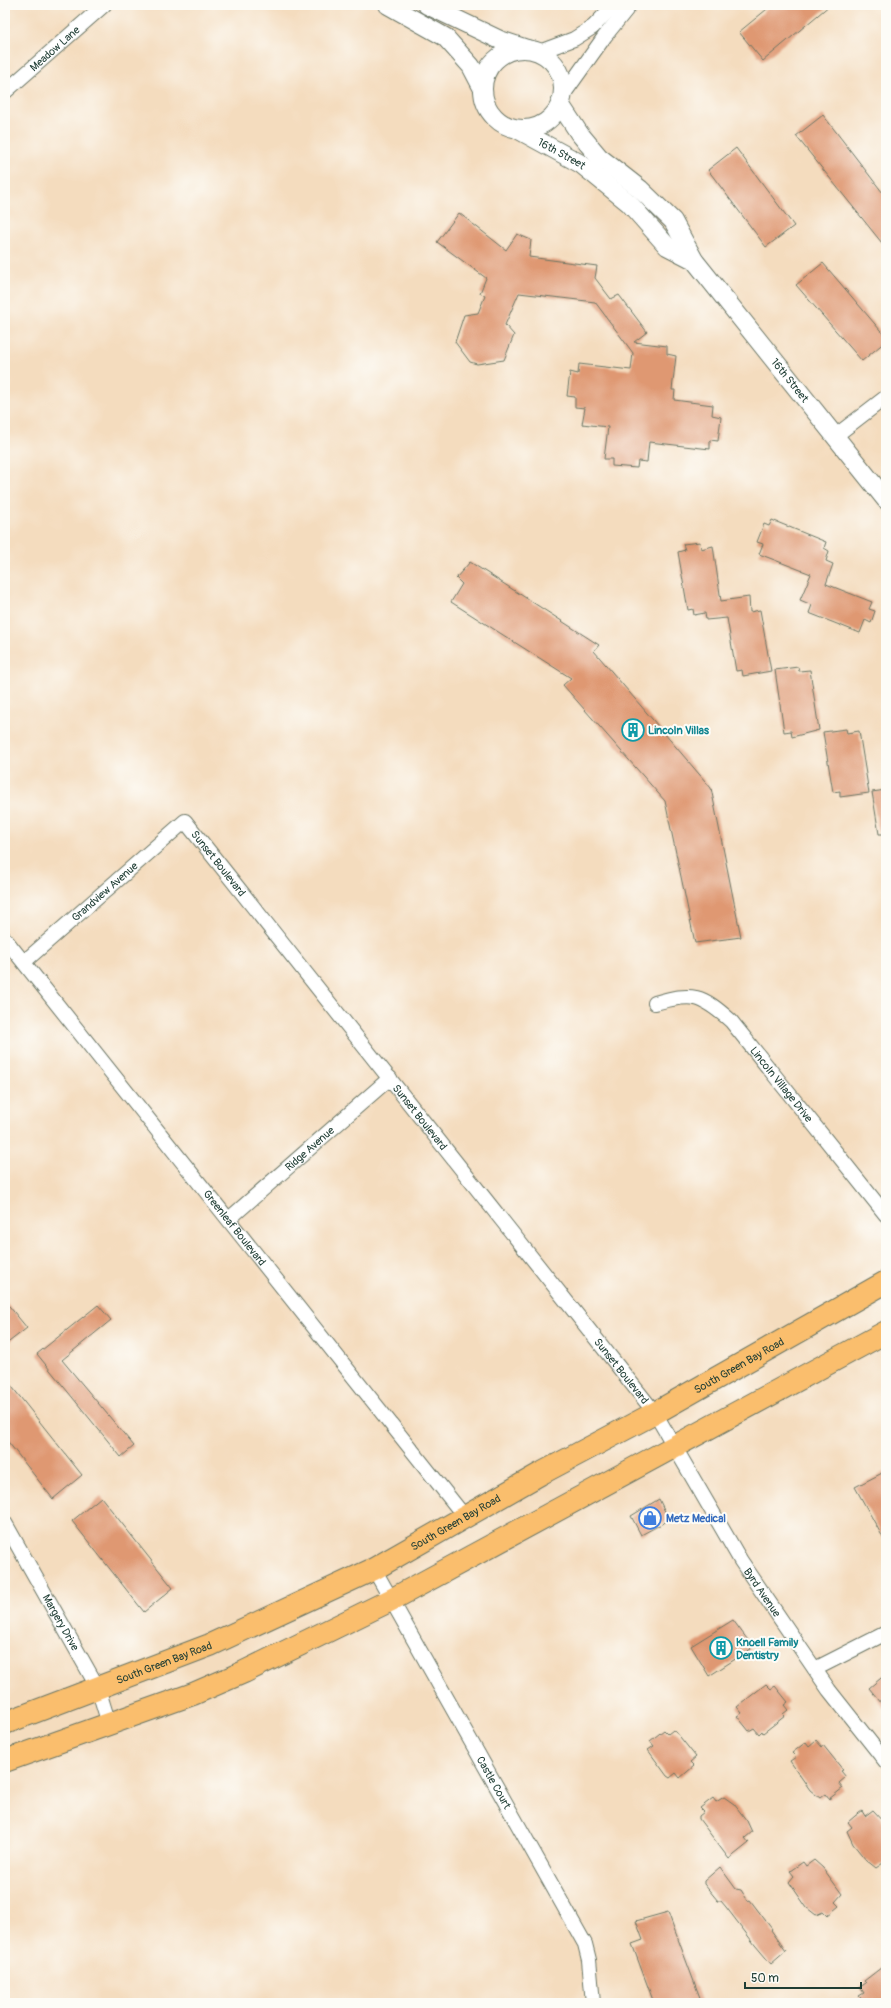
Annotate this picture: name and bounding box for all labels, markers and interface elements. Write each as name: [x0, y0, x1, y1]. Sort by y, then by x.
street label: Meadow Lane: [27, 23, 83, 74]
street label: 16th Street: [536, 135, 589, 172]
street label: 16th Street: [769, 356, 812, 405]
building icon: Lincoln Villas: [620, 717, 646, 743]
place label: Lincoln Villas: [648, 724, 709, 737]
street label: Sunset Boulevard: [189, 828, 249, 899]
street label: Grandview Avenue: [69, 859, 141, 924]
street label: Lincoln Village Drive: [747, 1044, 816, 1125]
street label: Sunset Boulevard: [390, 1082, 450, 1152]
street label: Ridge Avenue: [282, 1123, 337, 1173]
street label: Greenleaf Boulevard: [201, 1187, 269, 1268]
street label: Sunset Boulevard: [591, 1335, 651, 1406]
street label: South Green Bay Road: [692, 1335, 786, 1396]
street label: South Green Bay Road: [408, 1492, 503, 1553]
shop icon: Metz Medical: [637, 1505, 663, 1531]
place label: Metz Medical: [666, 1512, 726, 1525]
street label: Byrd Avenue: [741, 1565, 784, 1620]
street label: Margery Drive: [40, 1592, 82, 1653]
building icon: Knoell Family Dentistry: [708, 1635, 734, 1661]
place label: Knoell Family Dentistry: [736, 1636, 798, 1662]
street label: South Green Bay Road: [114, 1638, 214, 1687]
street label: Castle Court: [474, 1754, 514, 1812]
scale bar: [745, 1964, 861, 1990]
text: 50 m: [751, 1971, 779, 1986]

